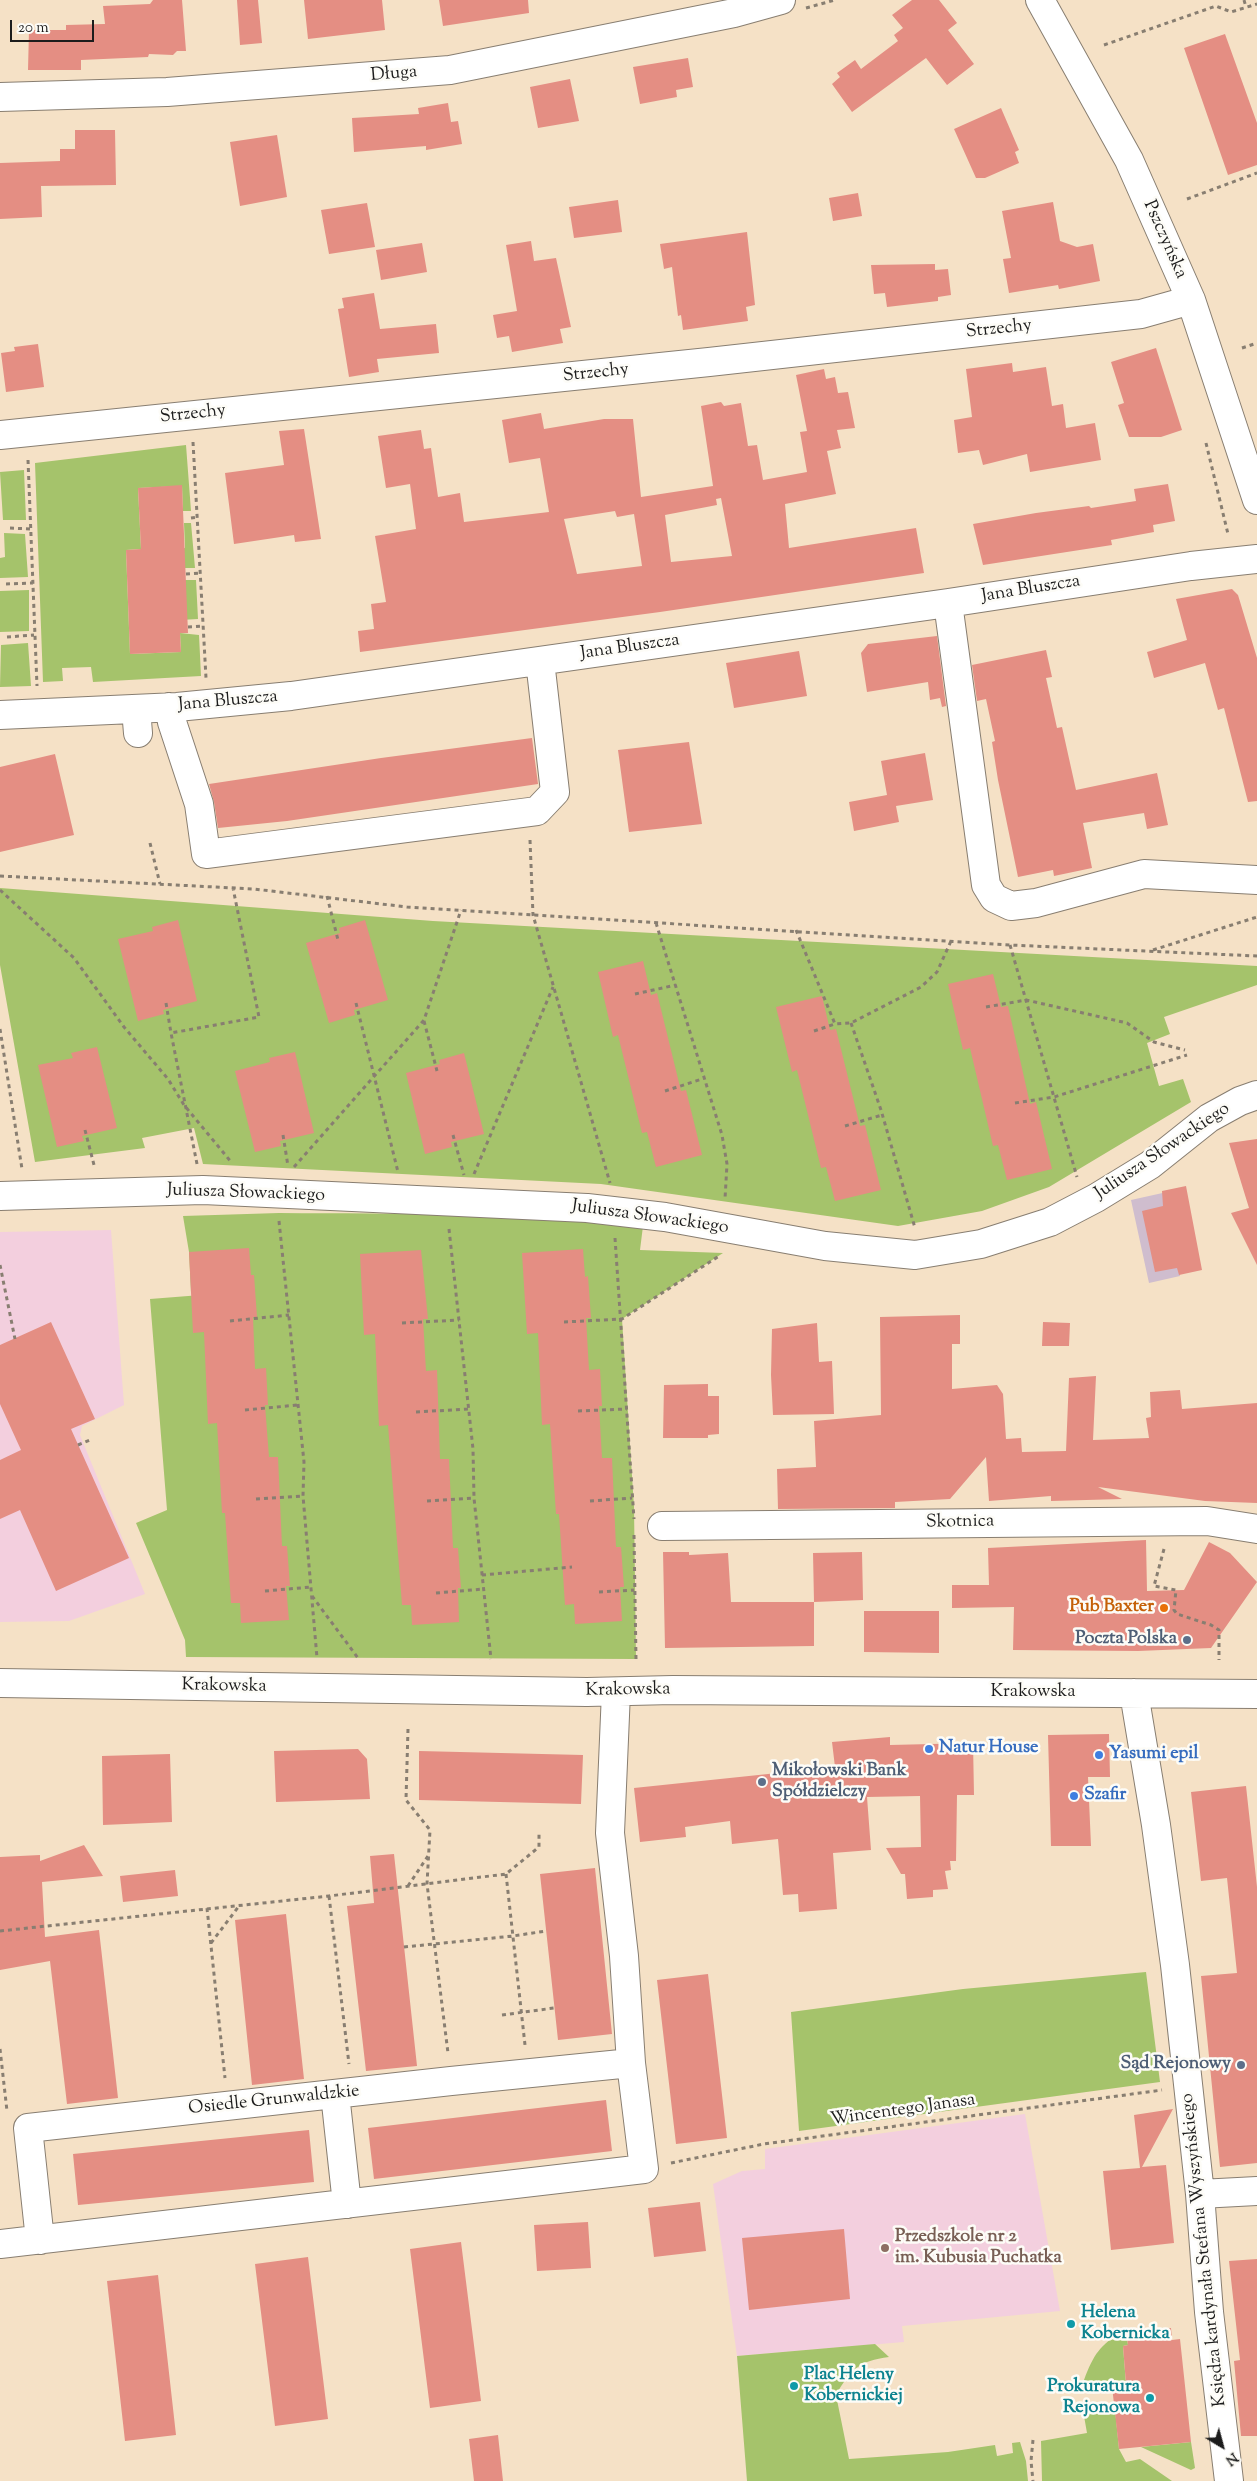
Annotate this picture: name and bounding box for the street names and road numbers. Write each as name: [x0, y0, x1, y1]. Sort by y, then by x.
street label: Długa: [370, 62, 418, 88]
street label: Pszczyńska: [1137, 197, 1191, 283]
street label: Strzechy: [965, 316, 1033, 344]
street label: Strzechy: [562, 360, 630, 388]
street label: Strzechy: [159, 401, 227, 429]
street label: Jana Bluszcza: [980, 572, 1082, 608]
street label: Jana Bluszcza: [579, 630, 681, 666]
street label: Jana Bluszcza: [177, 687, 279, 717]
street label: Juliusza Słowackiego: [1091, 1099, 1235, 1205]
street label: Juliusza Słowackiego: [167, 1180, 325, 1208]
street label: Juliusza Słowackiego: [570, 1196, 730, 1240]
street label: Skotnica: [926, 1512, 994, 1534]
street label: Krakowska: [181, 1675, 267, 1699]
street label: Krakowska: [585, 1679, 671, 1703]
street label: Krakowska: [990, 1682, 1076, 1704]
street label: Osiedle Grunwaldzkie: [187, 2081, 361, 2121]
street label: Wincentego Janasa: [829, 2090, 977, 2132]
street label: Księdza kardynała Stefana Wyszyńskiego: [1178, 2092, 1232, 2408]

